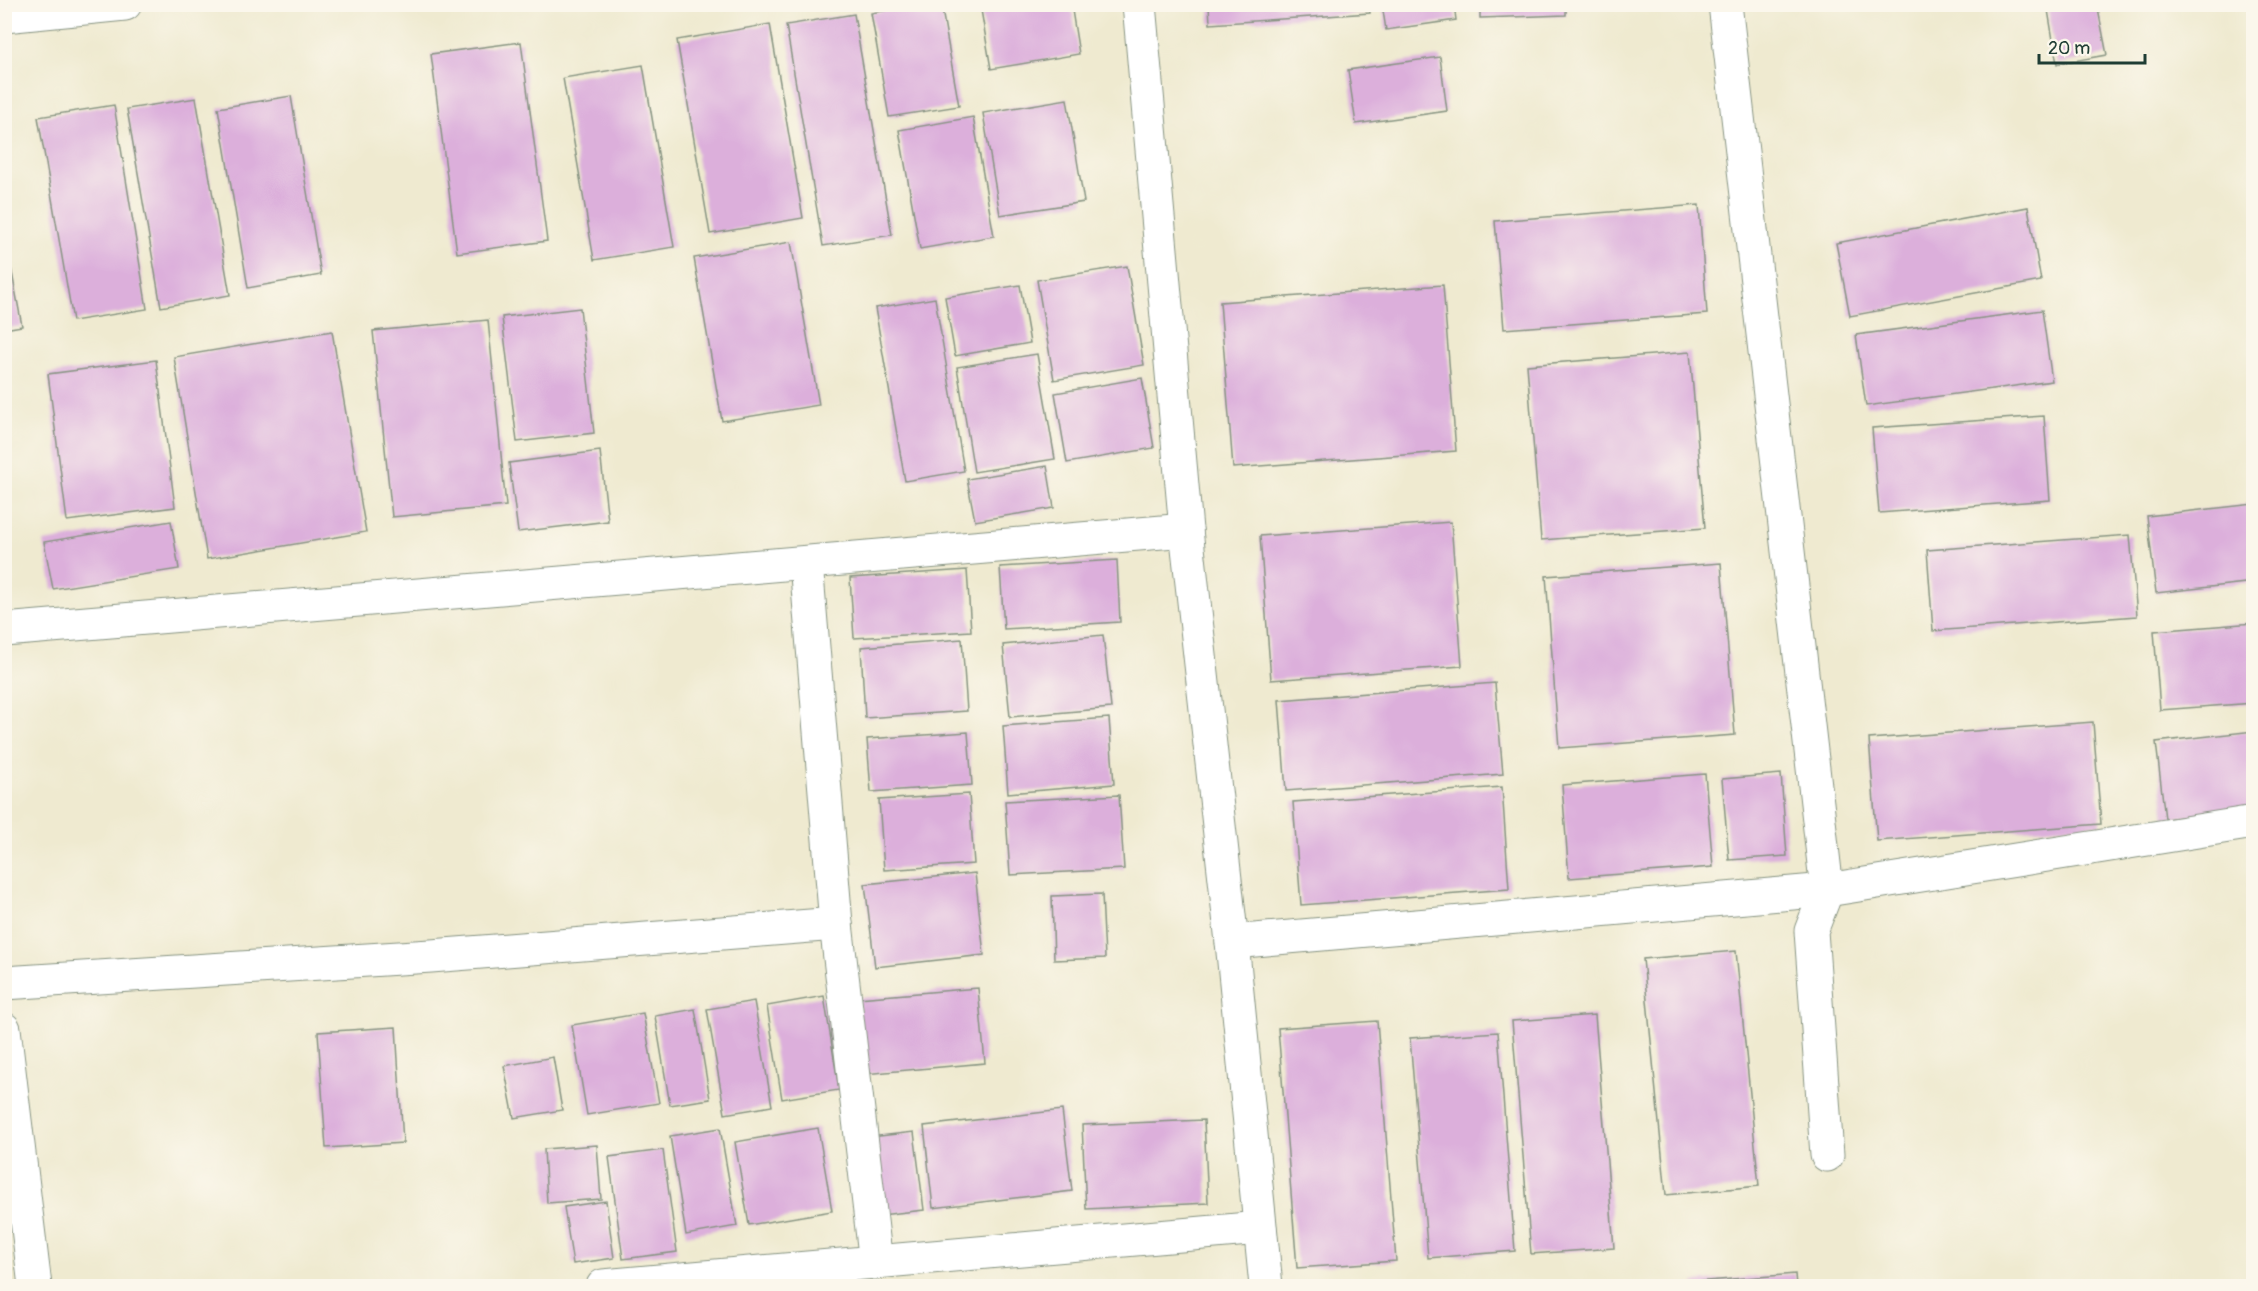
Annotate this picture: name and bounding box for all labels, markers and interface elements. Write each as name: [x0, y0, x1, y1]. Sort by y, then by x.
scale bar: [2039, 27, 2146, 65]
text: 20 m: [2048, 37, 2090, 60]

